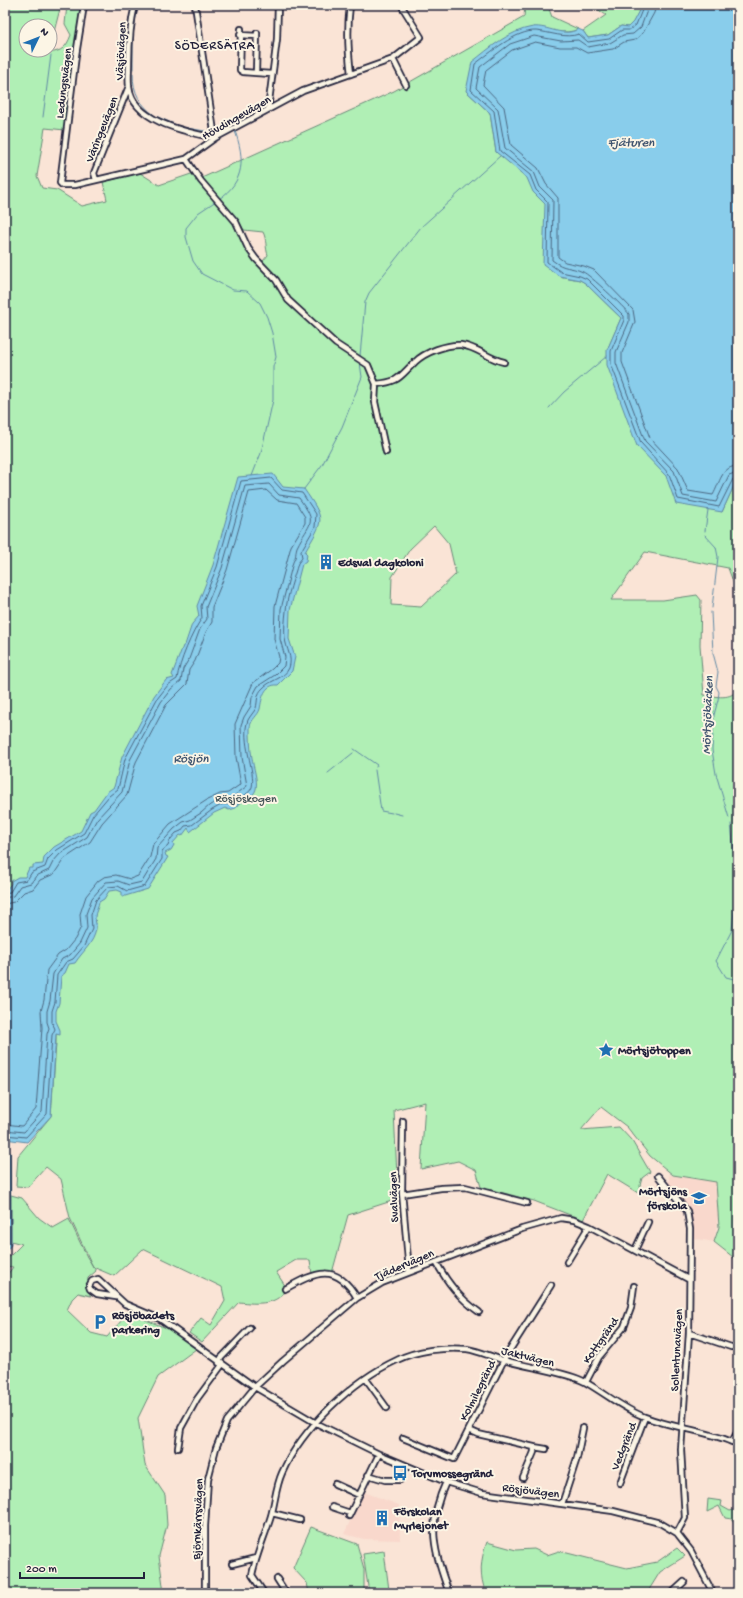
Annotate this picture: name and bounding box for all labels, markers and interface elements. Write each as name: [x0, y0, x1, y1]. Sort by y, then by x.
north arrow: [18, 18, 58, 58]
street label: Väsjövägen: [113, 21, 131, 82]
text: N: [37, 26, 51, 39]
district label: SÖDERSÄTRA: [175, 38, 256, 54]
street label: Ledungsvägen: [54, 47, 76, 119]
street label: Hövdingevägen: [200, 93, 274, 144]
street label: Väringevägen: [83, 95, 122, 166]
water label: Fjäturen: [608, 136, 655, 151]
building icon: Edsval dagkoloni: [317, 553, 335, 571]
place label: Edsval dagkoloni: [337, 557, 424, 571]
water label: Mörtsjöbäcken: [700, 675, 717, 754]
water label: Rösjön: [173, 752, 209, 767]
park label: Rösjöskogen: [215, 793, 277, 807]
place icon: Mörtsjötoppen: [597, 1041, 615, 1059]
place label: Mörtsjötoppen: [618, 1045, 691, 1059]
street label: Svalvägen: [387, 1171, 403, 1223]
place label: Mörtsjöns förskola: [639, 1186, 688, 1214]
school or university icon: Mörtsjöns förskola: [690, 1189, 708, 1207]
street label: Tjädervägen: [372, 1247, 437, 1285]
street label: Sollentunavägen: [669, 1308, 687, 1392]
place label: Rösjöbadets parkering: [111, 1310, 175, 1338]
parking icon: Rösjöbadets parkering: [91, 1313, 109, 1331]
street label: Kottgränd: [581, 1315, 623, 1367]
street label: Jaktvägen: [500, 1345, 556, 1371]
street label: Kolmilegränd: [458, 1358, 500, 1423]
street label: Vedgränd: [609, 1420, 641, 1474]
bus stop icon: Torvmossegränd: [391, 1464, 409, 1482]
place label: Torvmossegränd: [411, 1468, 495, 1482]
street label: Björnkärrsvägen: [191, 1478, 207, 1561]
street label: Rösjövägen: [501, 1482, 560, 1502]
place label: Förskolan Myrlejonet: [393, 1506, 449, 1534]
building icon: Förskolan Myrlejonet: [373, 1509, 391, 1527]
scale bar: [20, 1554, 144, 1580]
text: 200 m: [26, 1563, 57, 1577]

